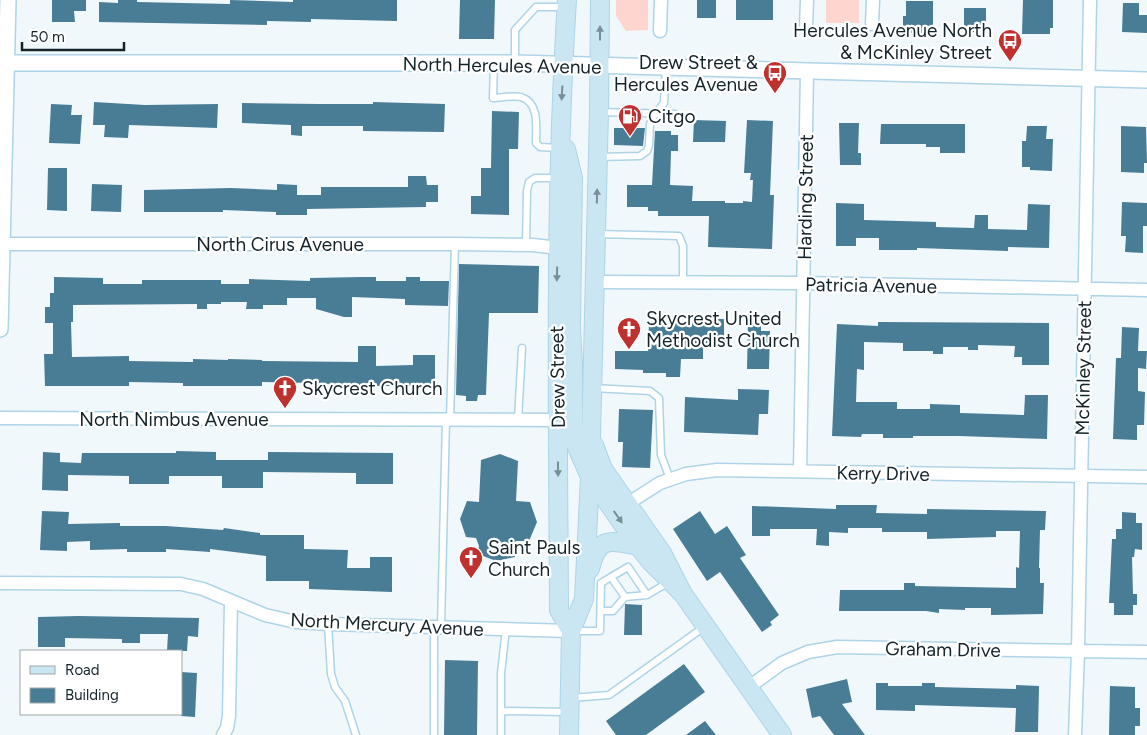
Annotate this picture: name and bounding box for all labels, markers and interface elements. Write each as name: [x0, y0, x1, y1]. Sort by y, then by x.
place label: Hercules Avenue North & McKinley Street: [793, 19, 992, 64]
scale bar: [22, 20, 125, 52]
one-way arrow: [596, 25, 604, 41]
text: 50 m: [30, 28, 65, 46]
bus stop icon: Hercules Avenue North & McKinley Street: [997, 28, 1023, 62]
place label: Drew Street & Hercules Avenue: [614, 51, 759, 96]
street label: North Hercules Avenue: [402, 52, 602, 79]
bus stop icon: Drew Street & Hercules Avenue: [762, 60, 788, 94]
one-way arrow: [557, 85, 565, 101]
fuel station icon: Citgo: [617, 103, 643, 137]
place label: Citgo: [648, 105, 695, 128]
street label: Harding Street: [793, 134, 818, 260]
one-way arrow: [593, 188, 601, 204]
street label: North Cirus Avenue: [196, 233, 364, 256]
one-way arrow: [553, 267, 561, 283]
street label: Patricia Avenue: [805, 273, 937, 298]
street label: McKinley Street: [1071, 300, 1096, 436]
place label: Skycrest United Methodist Church: [646, 307, 800, 352]
church icon: Skycrest United Methodist Church: [616, 316, 642, 350]
street label: Drew Street: [545, 326, 570, 428]
church icon: Skycrest Church: [272, 375, 298, 409]
place label: Skycrest Church: [302, 377, 443, 400]
street label: North Nimbus Avenue: [79, 408, 269, 431]
one-way arrow: [554, 461, 562, 477]
street label: Kerry Drive: [836, 461, 930, 486]
one-way arrow: [613, 510, 623, 523]
place label: Saint Pauls Church: [488, 536, 581, 581]
church icon: Saint Pauls Church: [458, 545, 484, 579]
street label: North Mercury Avenue: [290, 608, 484, 641]
street label: Graham Drive: [885, 637, 1001, 662]
legend: [20, 650, 182, 715]
text: Road: [65, 661, 100, 679]
text: Building: [65, 686, 119, 704]

